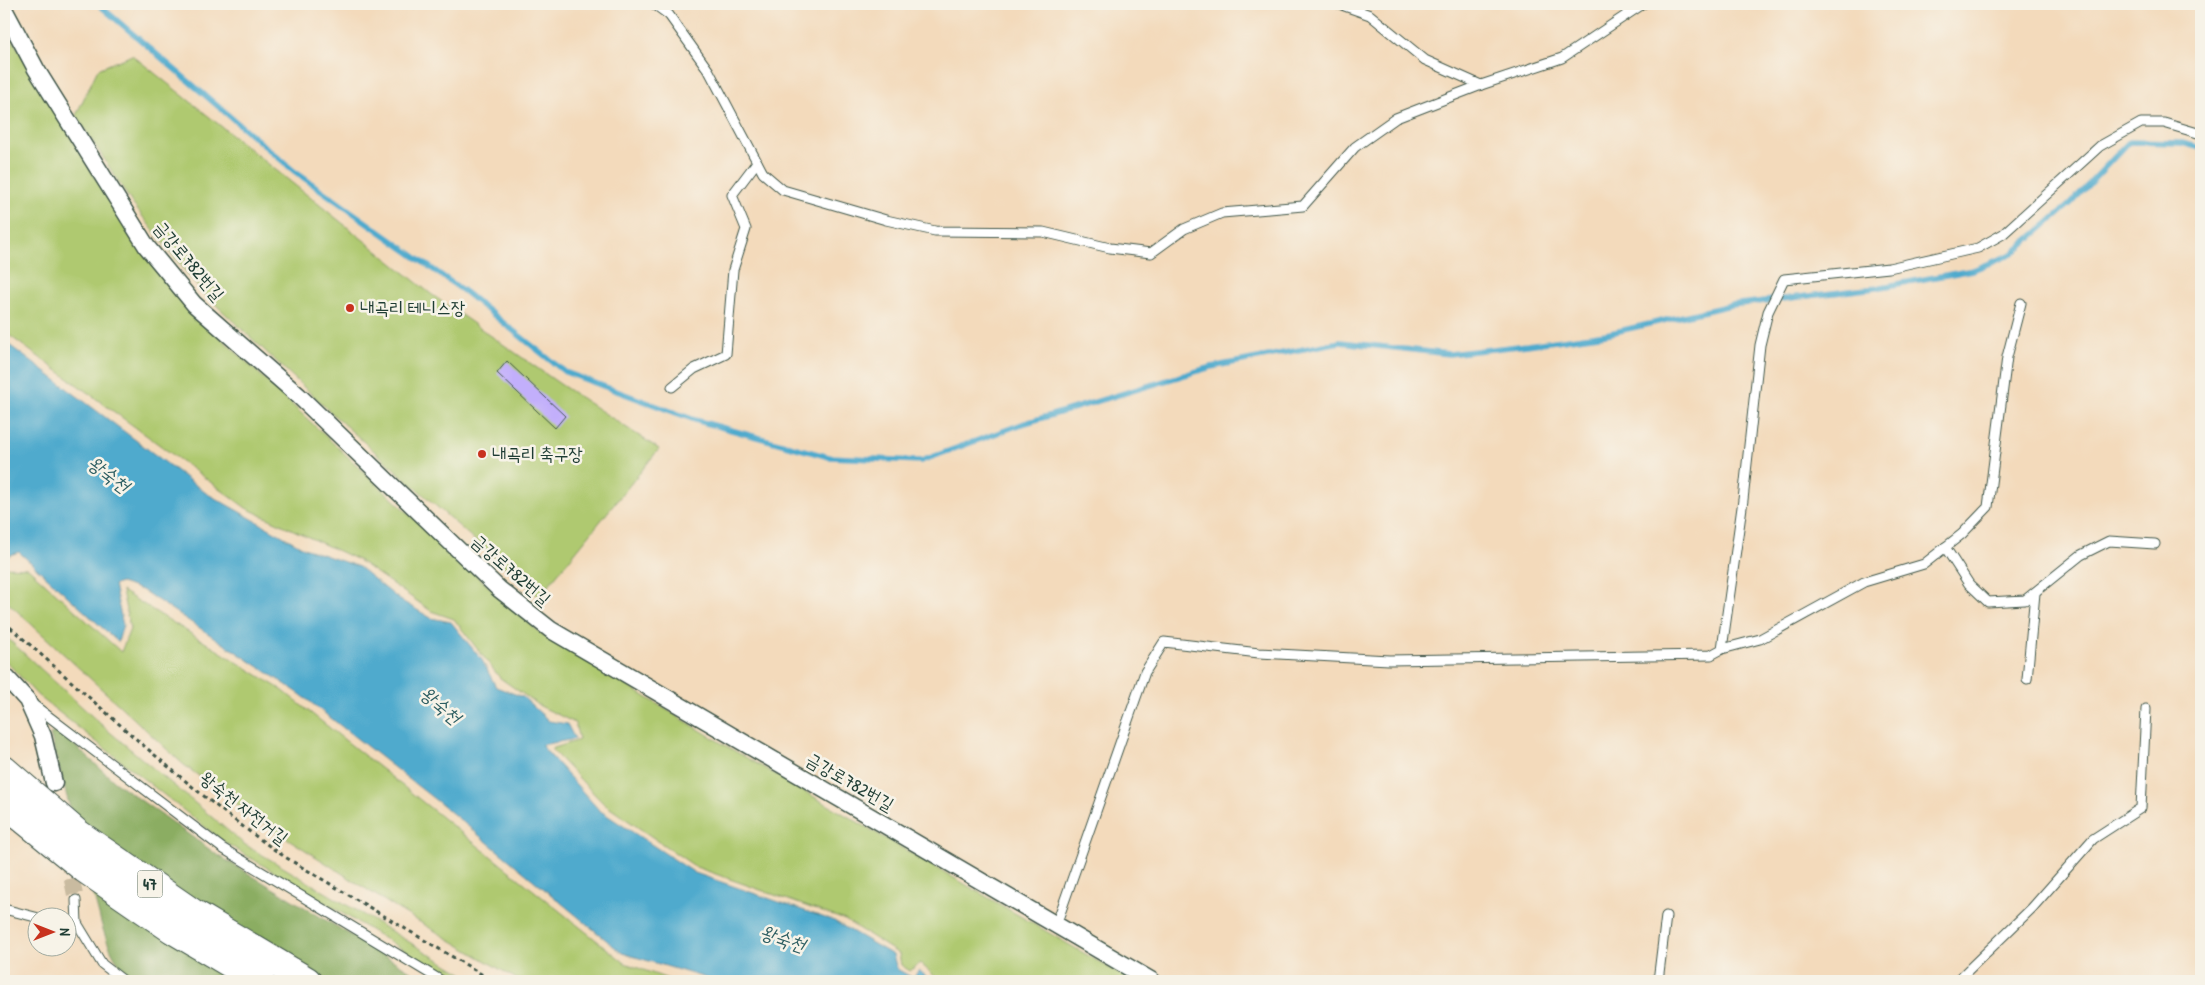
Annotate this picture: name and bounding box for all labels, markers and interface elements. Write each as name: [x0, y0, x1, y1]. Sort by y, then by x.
street label: 금강로782번길: [148, 215, 231, 306]
place label: 내곡리 테니스장: [360, 295, 466, 320]
marker: 내곡리 테니스장: [344, 302, 356, 314]
place label: 내곡리 축구장: [492, 441, 583, 466]
marker: 내곡리 축구장: [476, 448, 488, 460]
water label: 왕숙천: [83, 450, 137, 499]
street label: 금강로782번길: [466, 528, 557, 611]
water label: 왕숙천: [415, 680, 468, 731]
street label: 금강로782번길: [802, 746, 899, 817]
street label: 왕숙천 자전거길: [195, 765, 294, 850]
road number: 47: [138, 871, 162, 898]
north arrow: [28, 908, 78, 958]
water label: 왕숙천: [757, 918, 811, 958]
text: N: [56, 928, 75, 936]

